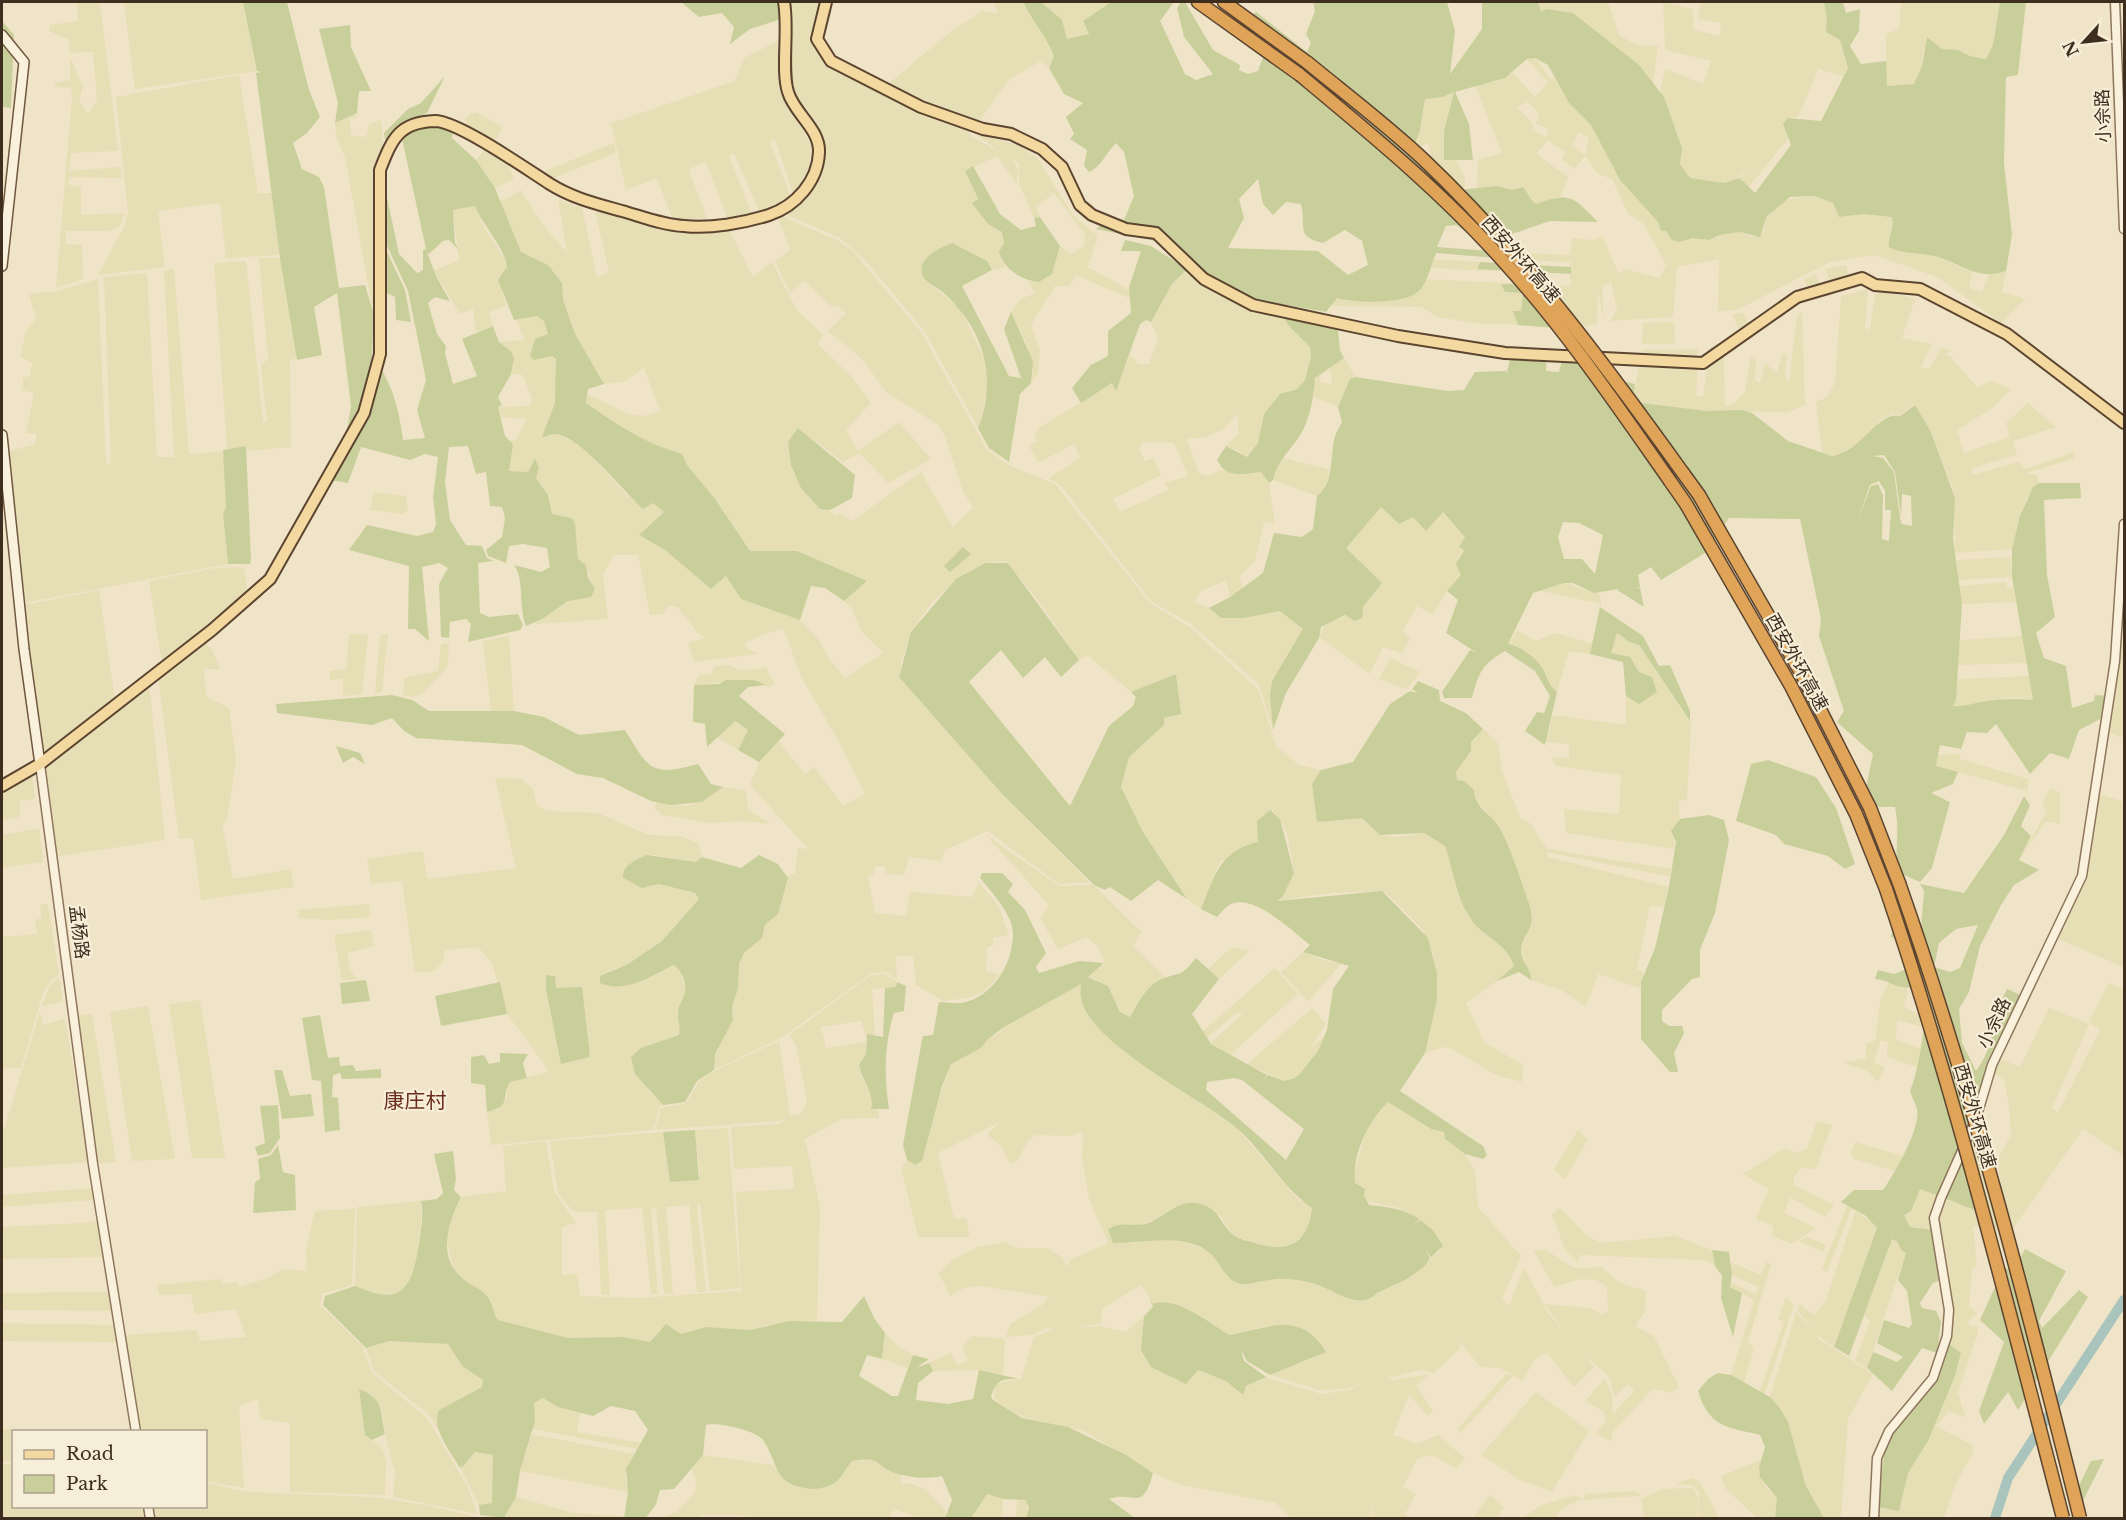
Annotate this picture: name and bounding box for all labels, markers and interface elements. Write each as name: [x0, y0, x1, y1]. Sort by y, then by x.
north arrow: [2054, 12, 2114, 72]
text: N: [2058, 38, 2083, 60]
street label: 小佘路: [2091, 89, 2115, 143]
street label: 西安外环高速: [1477, 211, 1565, 307]
street label: 西安外环高速: [1761, 609, 1833, 715]
street label: 孟杨路: [65, 904, 93, 960]
street label: 小佘路: [1973, 994, 2015, 1052]
street label: 西安外环高速: [1950, 1061, 2000, 1171]
district label: 康庄村: [384, 1088, 447, 1114]
legend: [12, 1430, 207, 1508]
text: Road: [66, 1443, 114, 1465]
text: Park: [66, 1473, 108, 1495]

